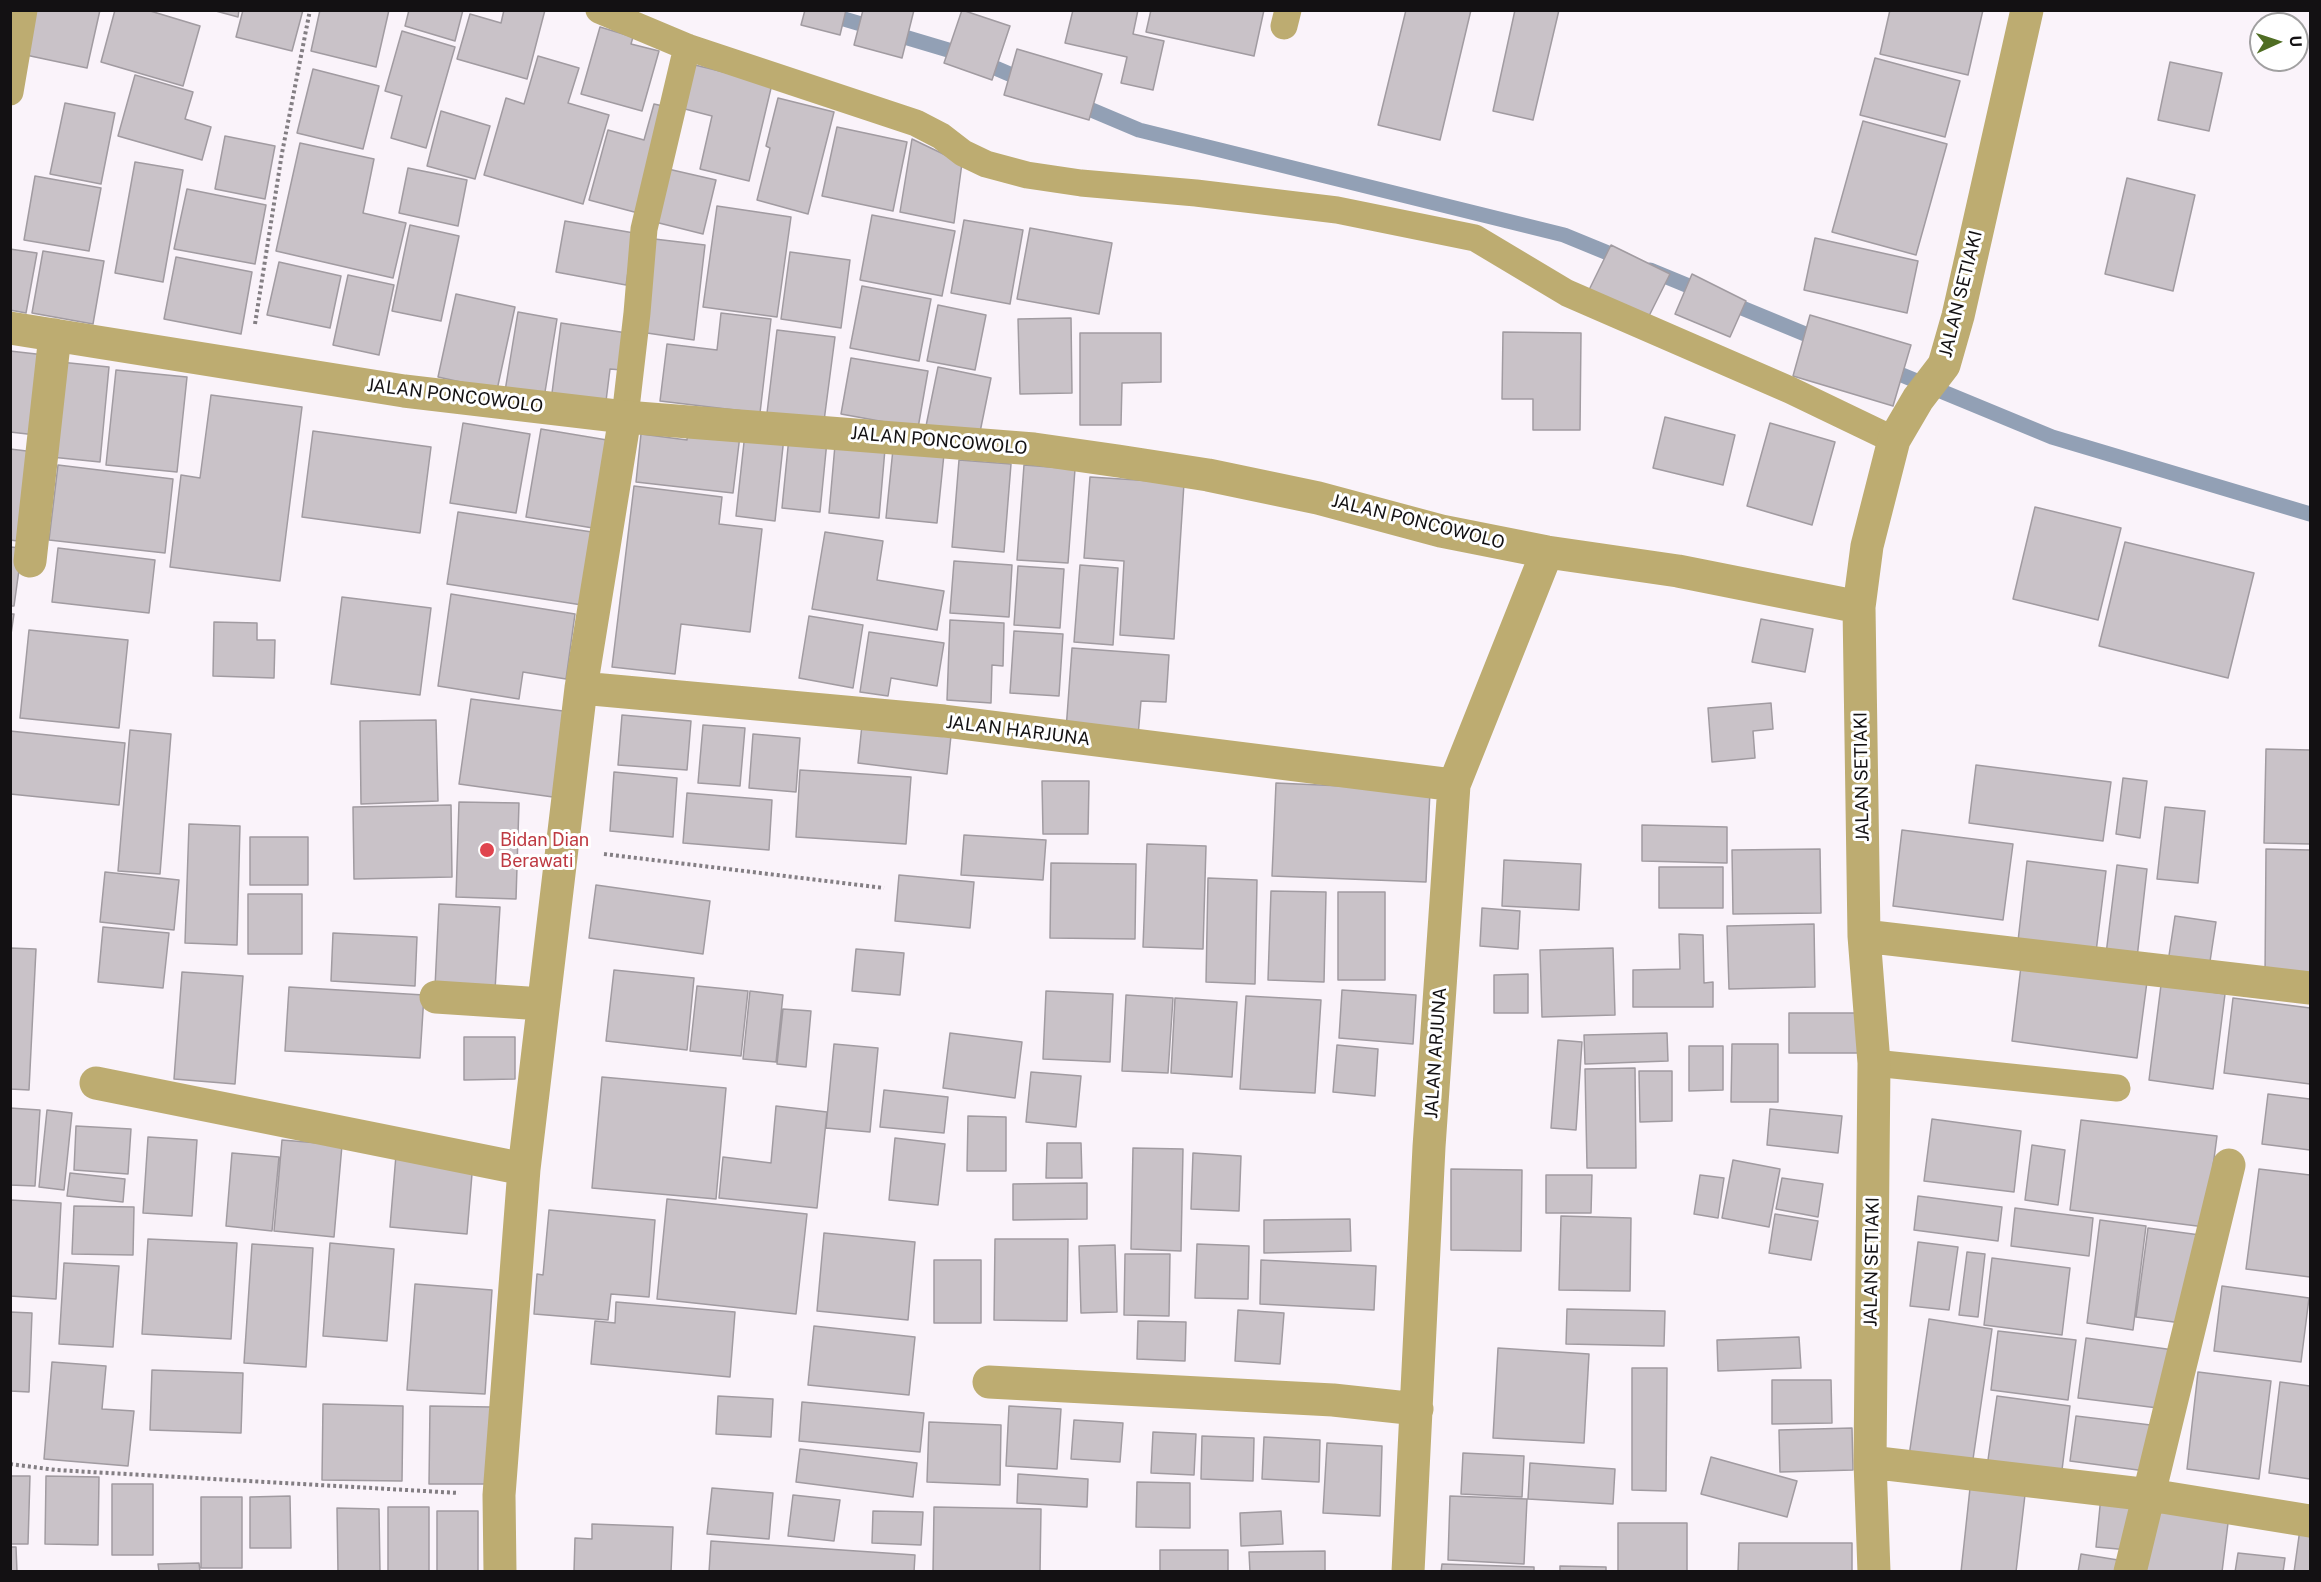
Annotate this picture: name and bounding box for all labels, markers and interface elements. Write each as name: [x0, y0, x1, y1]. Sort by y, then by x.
north arrow: [2249, 12, 2309, 72]
text: U: [2286, 35, 2305, 47]
street label: JALAN SETIAKI: [1935, 228, 1987, 360]
street label: JALAN PONCOWOLO: [366, 374, 544, 418]
street label: JALAN PONCOWOLO: [850, 423, 1028, 459]
street label: JALAN PONCOWOLO: [1329, 490, 1507, 554]
street label: JALAN HARJUNA: [945, 711, 1091, 751]
street label: JALAN SETIAKI: [1850, 712, 1874, 842]
place label: Bidan Dian Berawati: [500, 829, 589, 872]
marker: Bidan Dian Berawati: [478, 841, 496, 859]
street label: JALAN ARJUNA: [1421, 987, 1451, 1119]
street label: JALAN SETIAKI: [1860, 1197, 1884, 1327]

